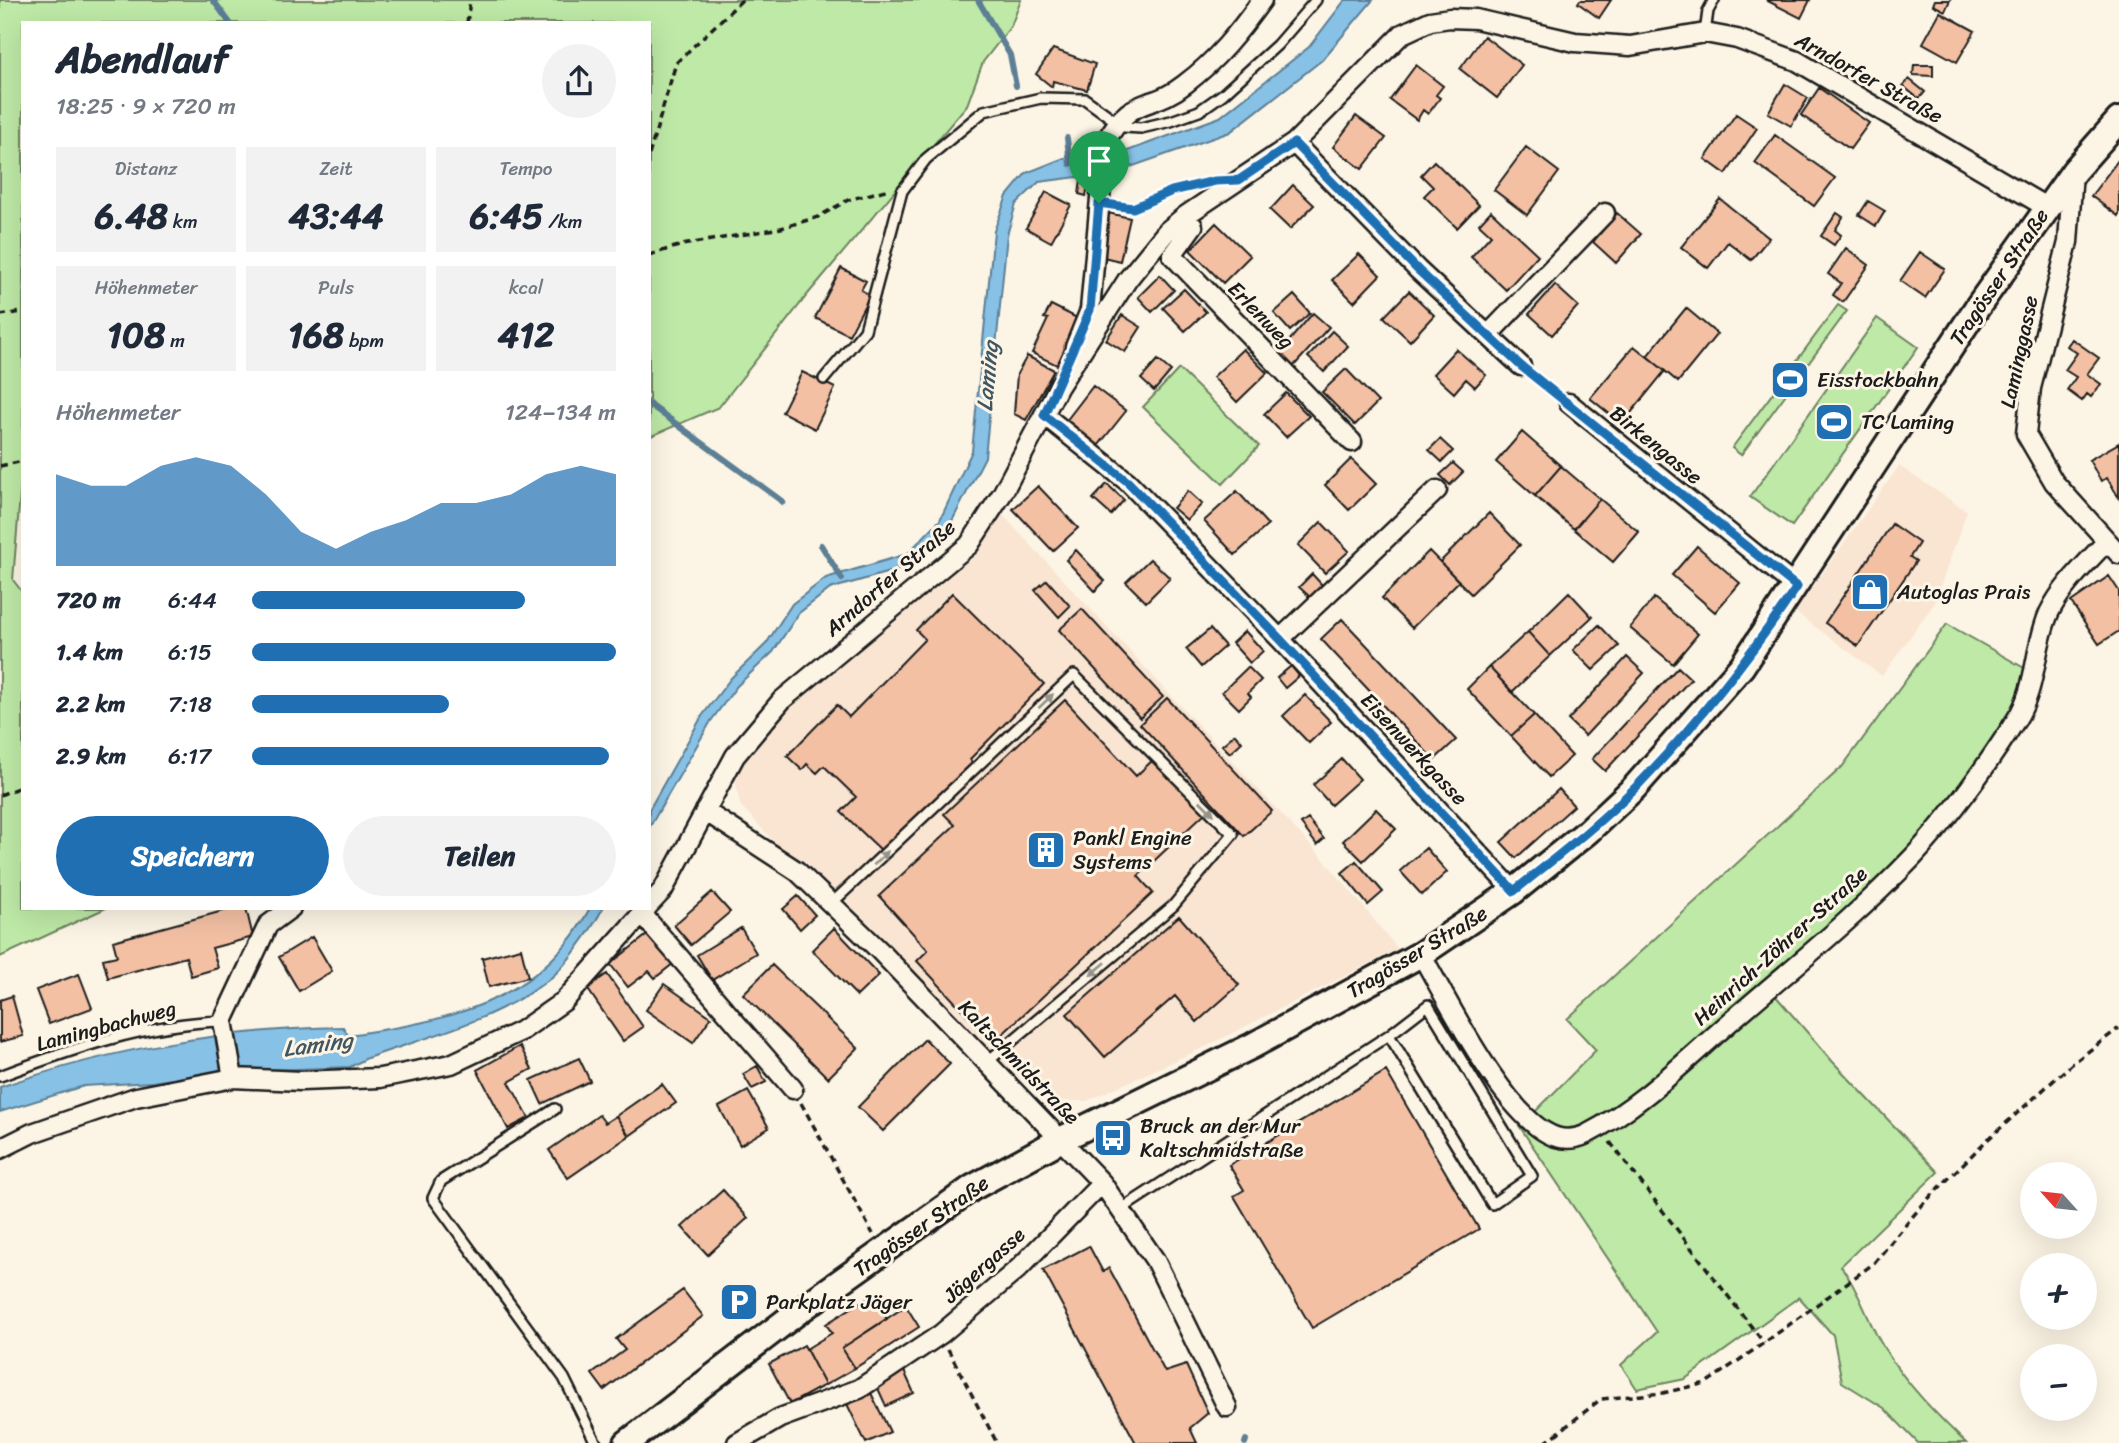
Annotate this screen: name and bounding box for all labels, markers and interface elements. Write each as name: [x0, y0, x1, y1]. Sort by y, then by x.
street label: Arndorfer Straße: [1787, 21, 1950, 135]
text: Abendlauf: [56, 26, 229, 93]
button: share: [542, 44, 616, 118]
text: 18:25 · 9 × 720 m: [56, 86, 236, 127]
pin: [1069, 131, 1129, 203]
icon: arrive: [1080, 142, 1118, 180]
text: Distanz: [115, 152, 177, 185]
text: Zeit: [319, 152, 353, 185]
text: Tempo: [500, 152, 552, 185]
text: 6.48: [94, 185, 168, 247]
text: 43:44: [288, 185, 384, 247]
text: 6:45: [470, 185, 543, 247]
street label: Tragösser Straße: [1939, 200, 2059, 354]
text: km: [168, 205, 198, 238]
text: /km: [543, 205, 582, 238]
text: Höhenmeter: [95, 271, 197, 304]
text: Puls: [318, 271, 354, 304]
text: kcal: [509, 271, 543, 304]
street label: Erlenweg: [1218, 271, 1304, 359]
street label: Laminggasse: [1989, 292, 2050, 412]
text: 108: [107, 304, 165, 366]
text: 168: [288, 304, 344, 366]
text: 412: [497, 304, 555, 366]
text: m: [165, 324, 185, 357]
text: bpm: [344, 324, 384, 357]
water label: Laming: [964, 337, 1011, 413]
sports icon: Eisstockbahn: [1769, 359, 1811, 401]
place label: Eisstockbahn: [1817, 361, 1939, 399]
text: Höhenmeter: [56, 392, 180, 433]
text: 124–134 m: [505, 392, 616, 433]
street label: Birkengasse: [1601, 395, 1711, 495]
sports icon: TC Laming: [1813, 401, 1855, 443]
place label: TC Laming: [1861, 403, 1954, 441]
street label: Arndorfer Straße: [815, 509, 965, 647]
shop icon: Autoglas Prais: [1849, 571, 1891, 613]
place label: Autoglas Prais: [1896, 573, 2031, 611]
text: 720 m: [56, 580, 121, 621]
text: 6:44: [168, 580, 217, 621]
text: 1.4 km: [56, 632, 123, 673]
text: 6:15: [168, 632, 212, 673]
street label: Eisenwerkgasse: [1351, 683, 1477, 815]
text: 2.2 km: [56, 684, 125, 725]
text: 7:18: [168, 684, 212, 725]
one-way arrow: [1037, 694, 1054, 710]
text: 2.9 km: [56, 736, 126, 777]
text: 6:17: [168, 736, 211, 777]
one-way arrow: [1199, 800, 1216, 817]
button: Speichern: [56, 816, 329, 896]
button: Teilen: [343, 816, 616, 896]
place label: Pankl Engine Systems: [1073, 819, 1192, 881]
building icon: Pankl Engine Systems: [1025, 829, 1067, 871]
one-way arrow: [872, 850, 889, 866]
street label: Heinrich-Zöhrer-Straße: [1684, 856, 1876, 1036]
street label: Tragösser Straße: [1339, 895, 1495, 1009]
one-way arrow: [1089, 961, 1106, 976]
street label: Lamingbachweg: [32, 989, 181, 1063]
street label: Kaltschmidstraße: [949, 990, 1089, 1134]
water label: Laming: [280, 1019, 358, 1070]
place label: Bruck an der Mur Kaltschmidstraße: [1140, 1107, 1303, 1169]
bus stop icon: Bruck an der Mur Kaltschmidstraße: [1092, 1117, 1134, 1159]
north arrow: [2020, 1162, 2096, 1239]
map controls: [2020, 1162, 2097, 1421]
street label: Tragösser Straße: [845, 1165, 997, 1287]
street label: Jägergasse: [933, 1217, 1034, 1314]
button: +: [2020, 1253, 2097, 1330]
parking icon: Parkplatz Jäger: [718, 1281, 760, 1323]
place label: Parkplatz Jäger: [766, 1283, 913, 1321]
button: −: [2020, 1344, 2097, 1421]

